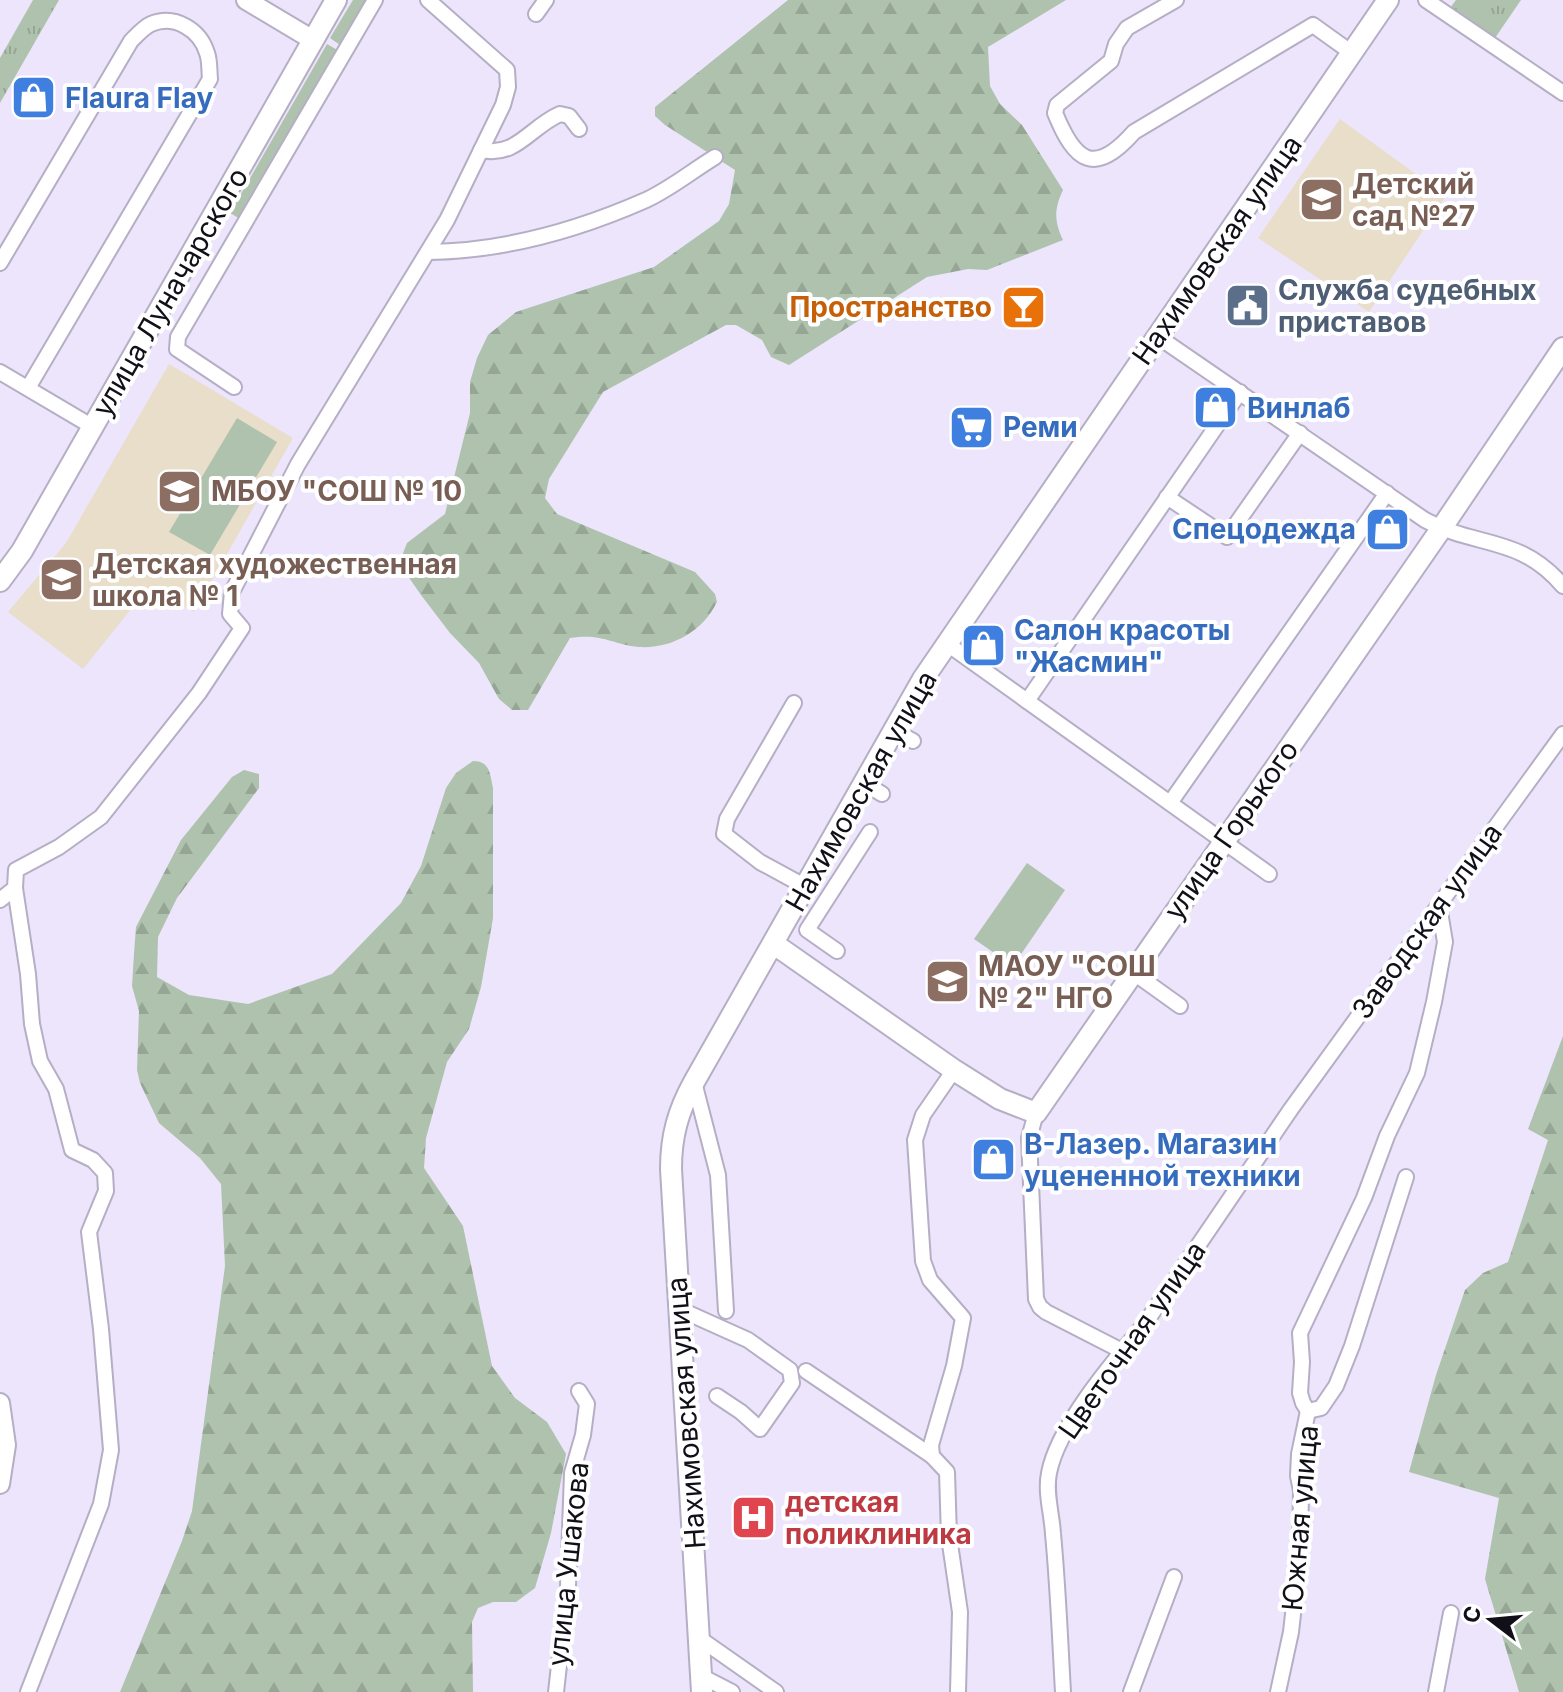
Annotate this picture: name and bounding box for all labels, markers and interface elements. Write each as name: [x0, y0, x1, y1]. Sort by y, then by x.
shop icon: Flaura Flay: [10, 74, 58, 122]
place label: Flaura Flay: [65, 81, 213, 115]
street label: Нахимовская улица: [1125, 129, 1309, 371]
street label: улица Луначарского: [85, 162, 255, 422]
place label: Детский сад №27: [1352, 167, 1475, 233]
school or university icon: Детский сад №27: [1297, 176, 1345, 224]
place label: Служба судебных приставов: [1278, 273, 1537, 339]
public building icon: Служба судебных приставов: [1223, 282, 1271, 330]
bar icon: Пространство: [999, 283, 1047, 331]
place label: Пространство: [789, 290, 992, 324]
shop icon: Винлаб: [1192, 384, 1240, 432]
place label: Винлаб: [1247, 391, 1351, 425]
supermarket icon: Реми: [948, 403, 996, 451]
place label: Реми: [1003, 410, 1078, 444]
school or university icon: МБОУ "СОШ № 10: [156, 467, 204, 515]
place label: МБОУ "СОШ № 10: [211, 474, 462, 508]
shop icon: Спецодежда: [1363, 505, 1411, 553]
place label: Спецодежда: [1172, 512, 1356, 546]
place label: Детская художественная школа № 1: [92, 547, 457, 613]
school or university icon: Детская художественная школа № 1: [37, 556, 85, 604]
place label: Салон красоты "Жасмин": [1014, 613, 1230, 679]
shop icon: Салон красоты "Жасмин": [959, 622, 1007, 670]
street label: Нахимовская улица: [778, 665, 944, 917]
street label: улица Горького: [1157, 734, 1305, 926]
street label: Заводская улица: [1345, 817, 1509, 1025]
place label: МАОУ "СОШ № 2" НГО: [978, 949, 1156, 1015]
school or university icon: МАОУ "СОШ № 2" НГО: [923, 958, 971, 1006]
place label: В-Лазер. Магазин уцененной техники: [1024, 1127, 1301, 1193]
shop icon: В-Лазер. Магазин уцененной техники: [969, 1136, 1017, 1184]
street label: Цветочная улица: [1051, 1235, 1213, 1445]
street label: Нахимовская улица: [660, 1276, 712, 1550]
street label: Южная улица: [1275, 1424, 1325, 1612]
street label: улица Ушакова: [540, 1460, 596, 1668]
place label: детская поликлиника: [785, 1485, 972, 1551]
hospital icon: детская поликлиника: [730, 1494, 778, 1542]
north arrow: [1451, 1580, 1531, 1660]
text: С: [1457, 1603, 1487, 1626]

